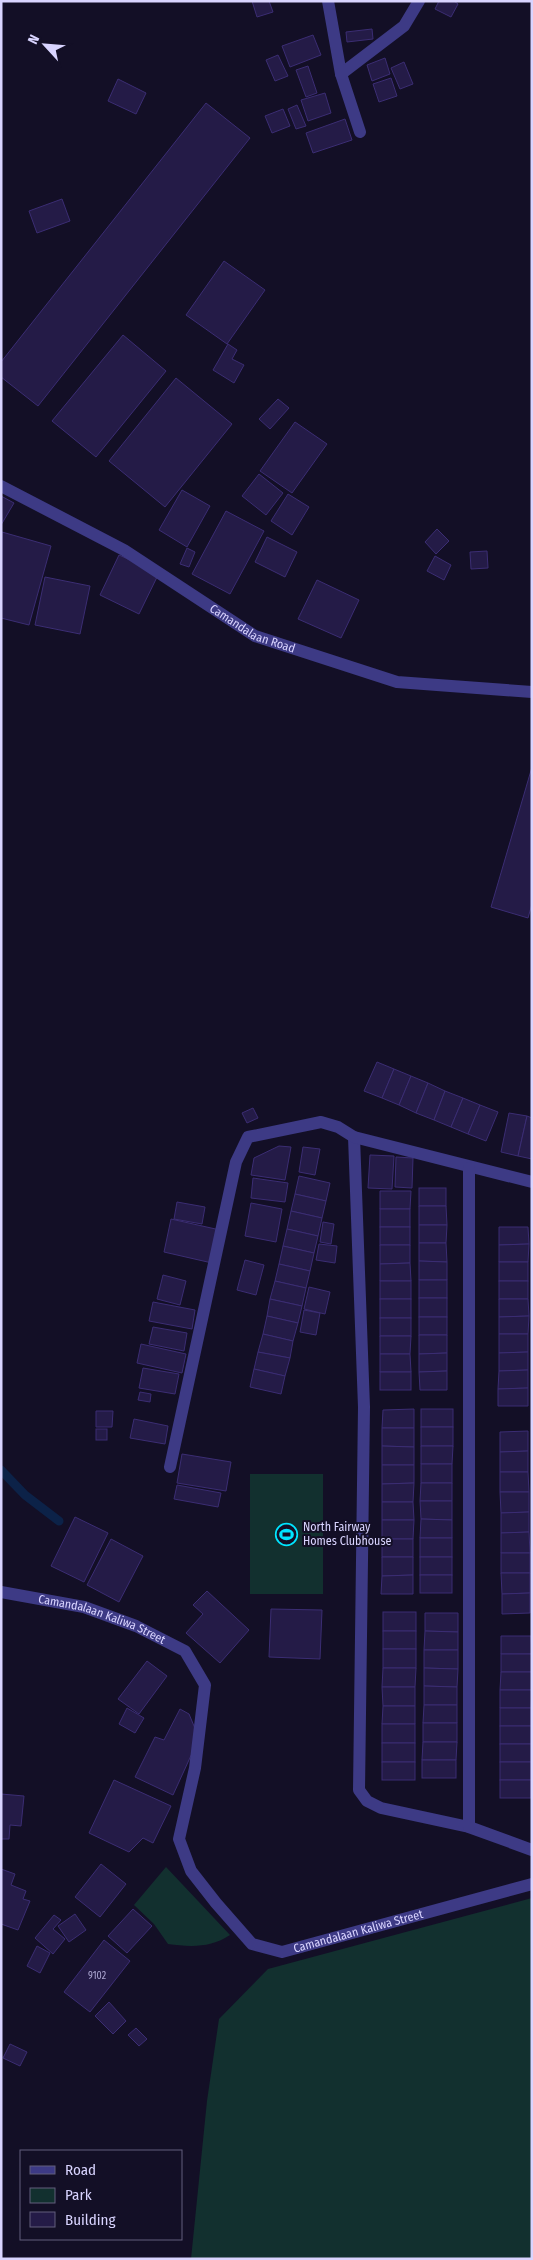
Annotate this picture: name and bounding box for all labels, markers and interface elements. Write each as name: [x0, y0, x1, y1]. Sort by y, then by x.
north arrow: [20, 20, 70, 70]
text: N: [24, 32, 43, 47]
street label: Camandalaan Road: [207, 601, 297, 656]
place label: North Fairway Homes Clubhouse: [303, 1520, 392, 1548]
sports icon: North Fairway Homes Clubhouse: [275, 1522, 299, 1546]
street label: Camandalaan Kaliwa Street: [37, 1592, 168, 1647]
street label: Camandalaan Kaliwa Street: [292, 1907, 425, 1956]
house number: 9102: [88, 1970, 107, 1982]
legend: [20, 2150, 182, 2240]
text: Road: [65, 2161, 96, 2179]
text: Park: [65, 2186, 92, 2204]
text: Building: [65, 2211, 116, 2229]

